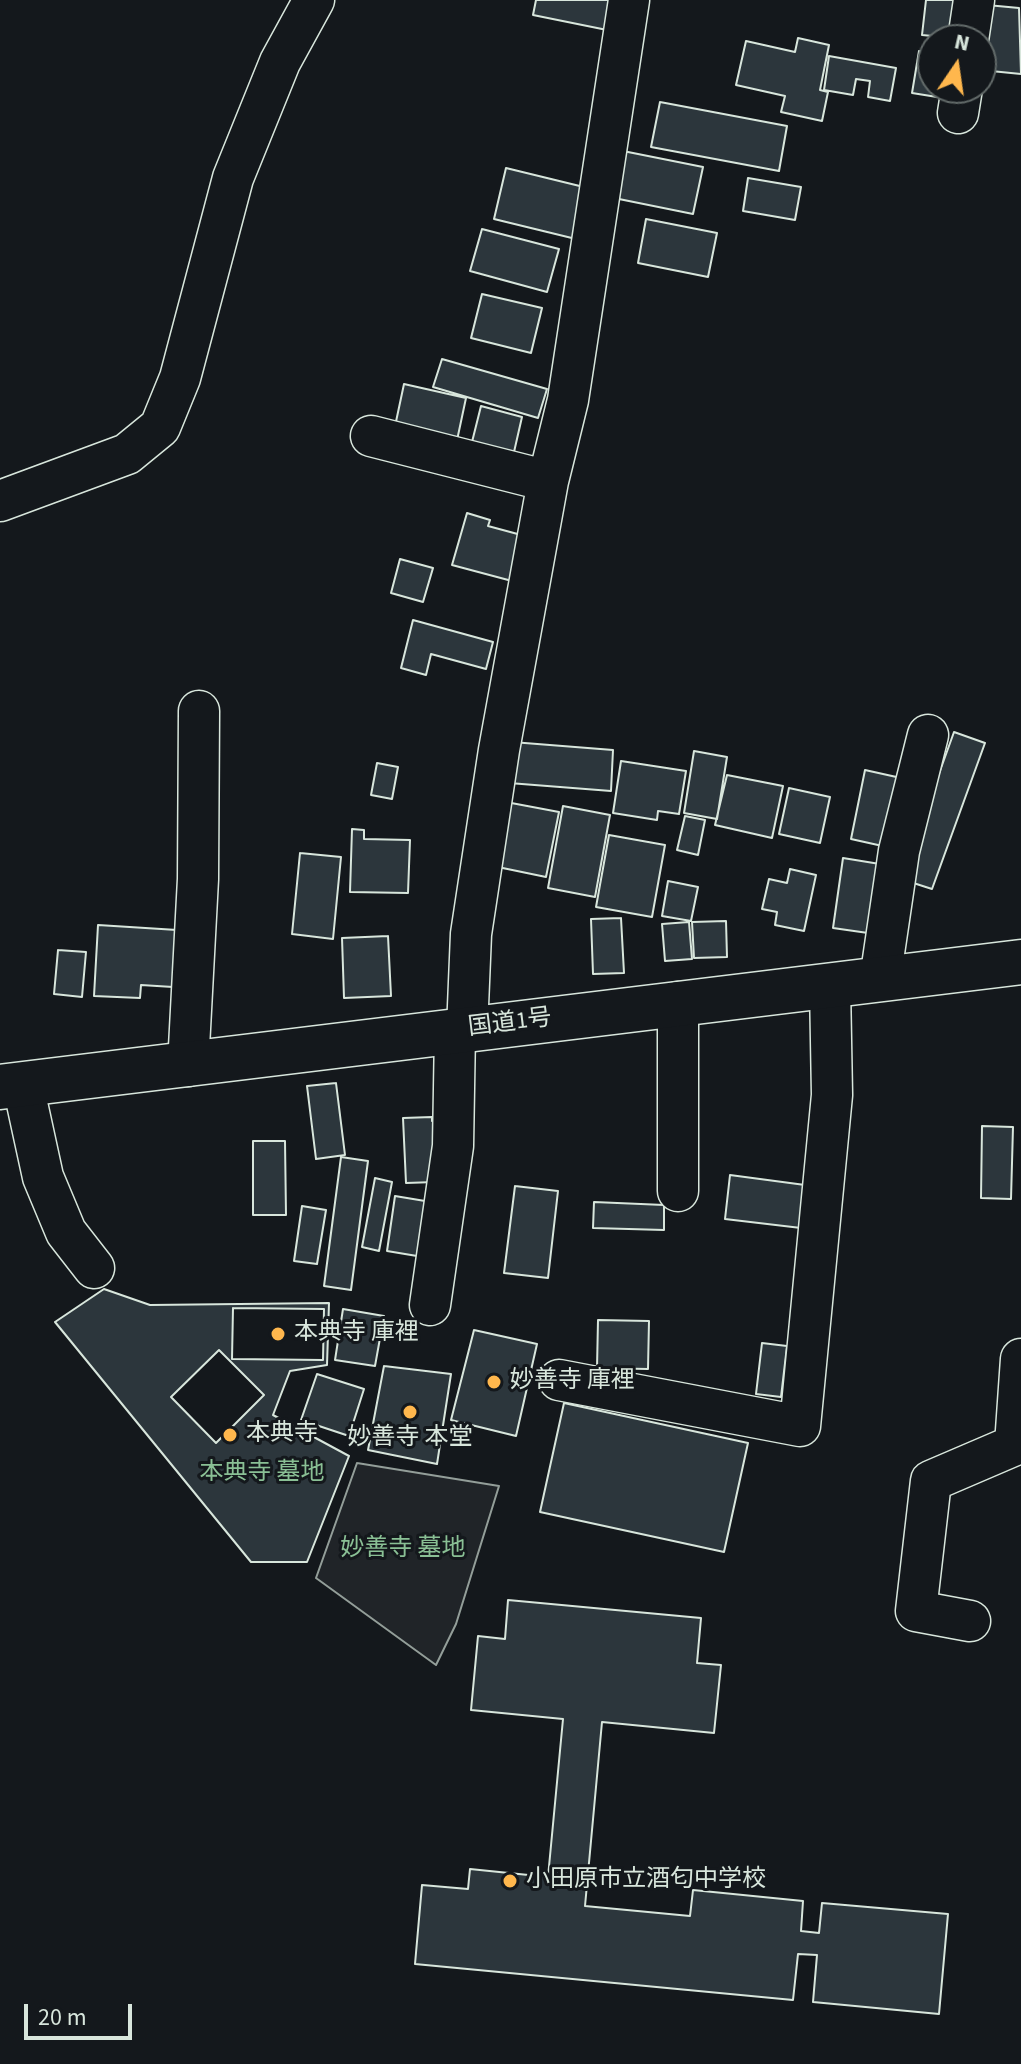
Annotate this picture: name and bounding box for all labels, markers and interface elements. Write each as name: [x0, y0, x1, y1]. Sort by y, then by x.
north arrow: [917, 24, 997, 104]
text: N: [951, 25, 973, 60]
street label: 国道1号: [467, 1005, 553, 1043]
place label: 本典寺 庫裡: [294, 1320, 419, 1348]
marker: 本典寺 庫裡: [269, 1325, 287, 1343]
place label: 妙善寺 庫裡: [510, 1368, 635, 1396]
marker: 妙善寺 庫裡: [485, 1373, 503, 1391]
marker: 妙善寺 本堂: [401, 1403, 419, 1421]
place label: 本典寺: [246, 1421, 318, 1449]
place label: 妙善寺 本堂: [348, 1425, 472, 1453]
marker: 本典寺: [221, 1426, 239, 1444]
park label: 本典寺 墓地: [200, 1460, 324, 1488]
park label: 妙善寺 墓地: [341, 1536, 465, 1564]
place label: 小田原市立酒匂中学校: [526, 1867, 766, 1895]
marker: 小田原市立酒匂中学校: [501, 1872, 519, 1890]
scale bar: [28, 1988, 136, 2038]
text: 20 m: [38, 2000, 87, 2035]

